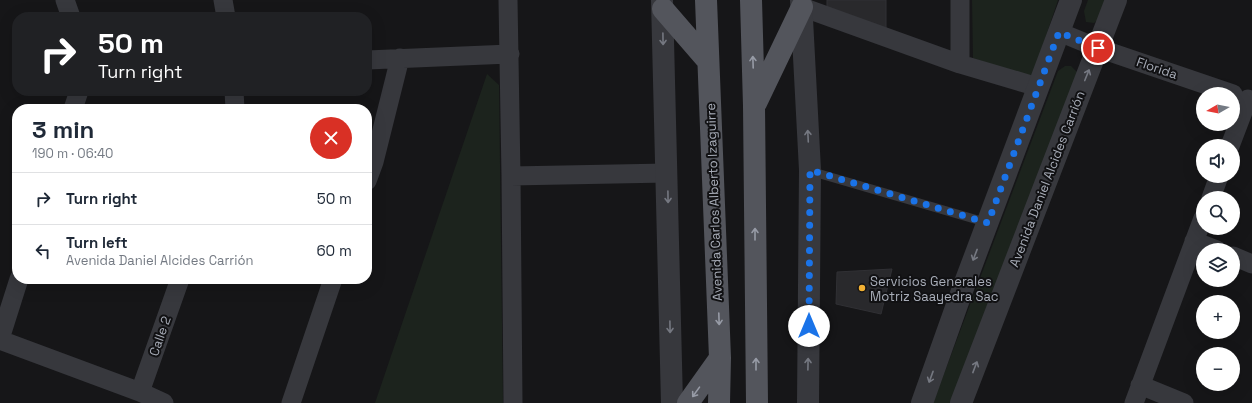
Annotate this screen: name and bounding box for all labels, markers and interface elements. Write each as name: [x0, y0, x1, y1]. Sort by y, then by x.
text: 50 m: [98, 25, 164, 61]
icon: right: [32, 28, 84, 80]
pin: [1081, 31, 1115, 65]
one-way arrow: [660, 32, 667, 45]
icon: arrive: [1087, 37, 1109, 59]
street label: Florida: [1134, 53, 1180, 83]
one-way arrow: [749, 56, 757, 69]
text: Turn right: [98, 60, 182, 83]
one-way arrow: [1084, 70, 1091, 82]
north arrow: [1196, 87, 1240, 131]
map controls: [1196, 87, 1240, 391]
street label: Avenida Daniel Alcides Carrión: [1005, 88, 1089, 270]
street label: Avenida Carlos Alberto Izaguirre: [702, 103, 726, 301]
text: 3 min: [32, 114, 94, 145]
button: close: [310, 117, 352, 159]
one-way arrow: [805, 130, 812, 143]
button: sound: [1196, 139, 1240, 183]
text: 190 m · 06:40: [32, 145, 113, 162]
icon: right: [32, 188, 54, 210]
text: Turn right: [66, 189, 137, 208]
text: 50 m: [317, 189, 352, 208]
one-way arrow: [664, 190, 671, 203]
button: search: [1196, 191, 1240, 235]
one-way arrow: [751, 228, 759, 241]
text: Turn left: [66, 233, 128, 252]
icon: left: [32, 240, 54, 262]
text: 60 m: [316, 241, 352, 260]
button: layers: [1196, 243, 1240, 287]
one-way arrow: [971, 248, 979, 260]
text: Avenida Daniel Alcides Carrión: [66, 252, 253, 269]
place label: Servicios Generales Motriz Saayedra Sac: [870, 273, 999, 305]
marker: Servicios Generales Motriz Saayedra Sac: [857, 283, 867, 293]
button: +: [1196, 295, 1240, 339]
position arrow: [788, 305, 830, 347]
one-way arrow: [715, 312, 722, 325]
street label: Calle 2: [145, 314, 175, 358]
one-way arrow: [667, 320, 674, 333]
button: −: [1196, 347, 1240, 391]
one-way arrow: [752, 358, 760, 371]
one-way arrow: [804, 358, 812, 371]
one-way arrow: [972, 361, 980, 373]
one-way arrow: [927, 370, 934, 383]
one-way arrow: [692, 386, 700, 397]

